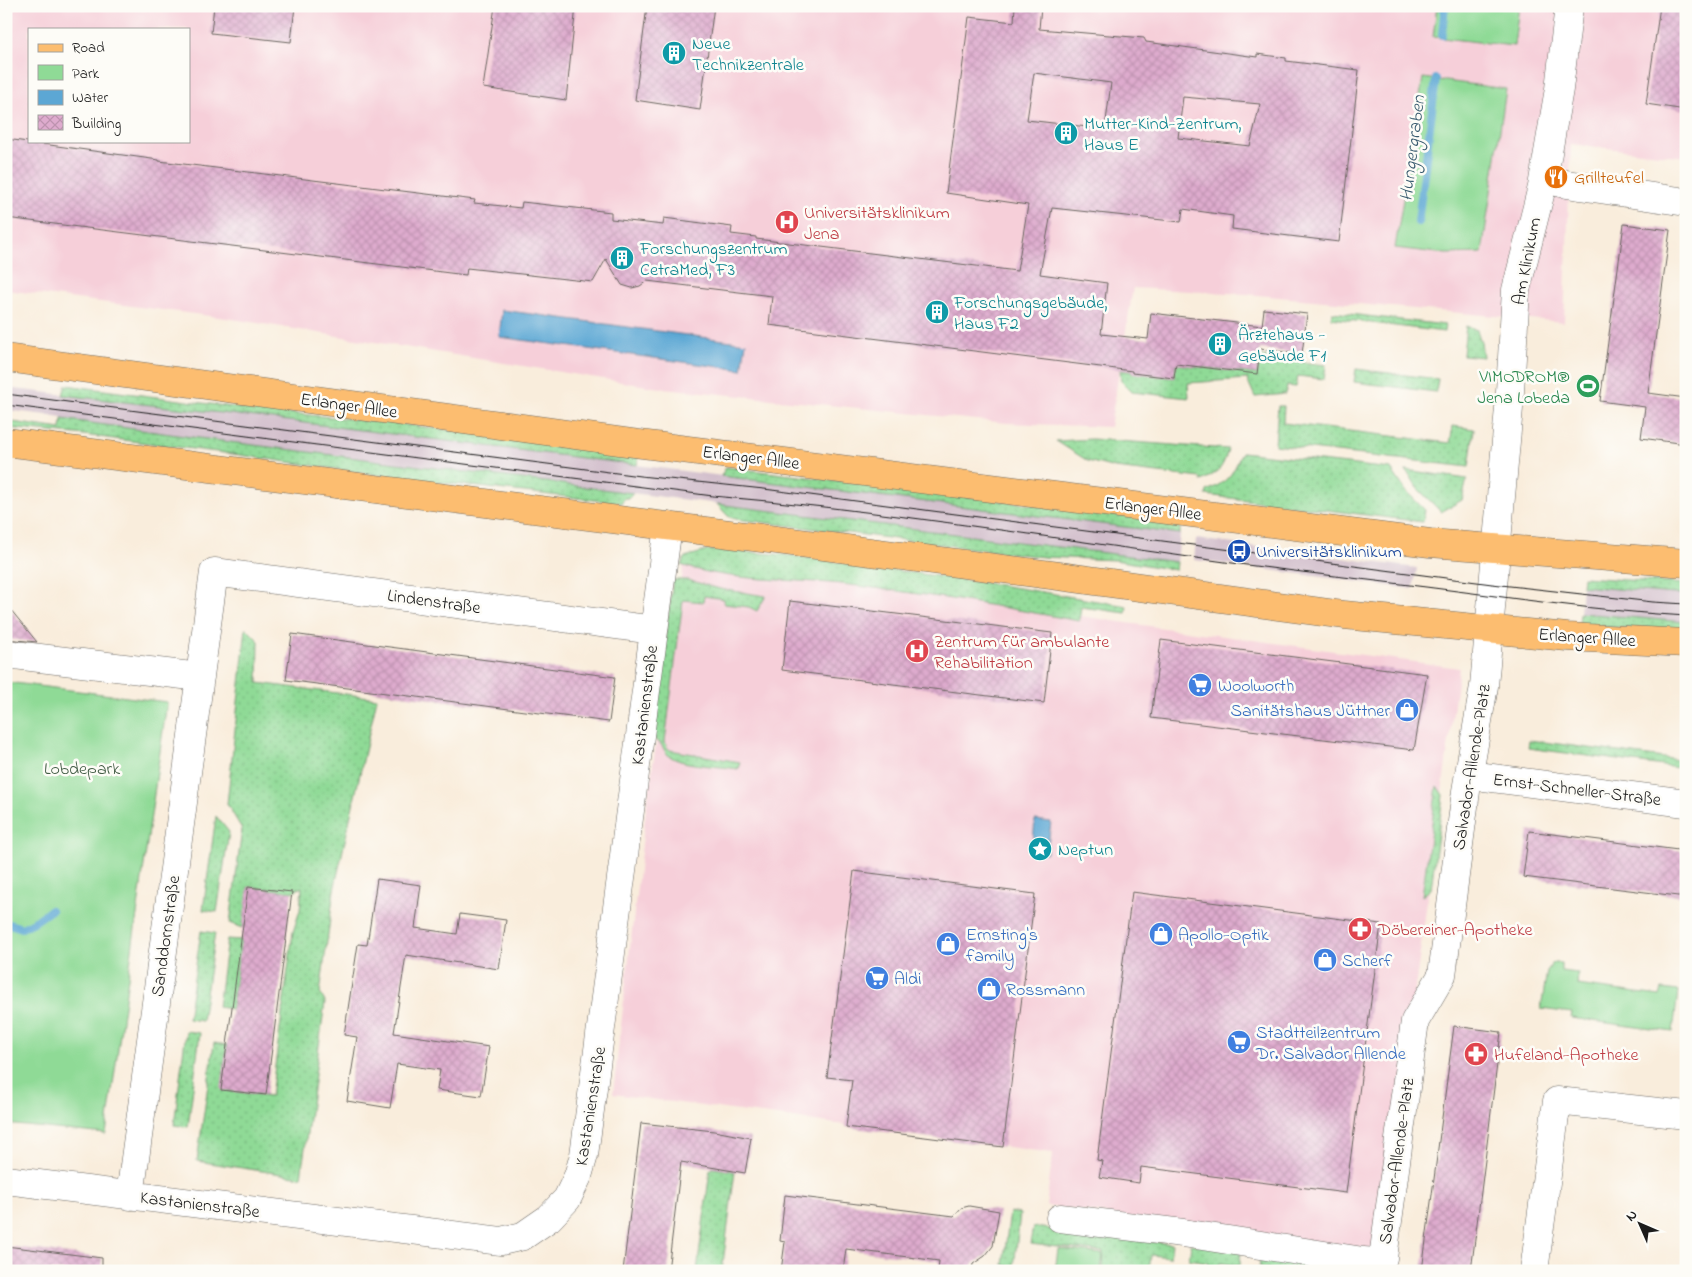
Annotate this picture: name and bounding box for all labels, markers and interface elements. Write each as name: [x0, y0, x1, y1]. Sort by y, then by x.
legend: [28, 28, 190, 142]
place label: Neue Technikzentrale: [692, 32, 805, 79]
text: Road: [72, 37, 105, 59]
building icon: Neue Technikzentrale: [661, 40, 687, 66]
text: Park: [72, 63, 100, 85]
text: Water: [72, 87, 108, 109]
water label: Hungergraben: [1394, 93, 1434, 203]
place label: Mutter-Kind-Zentrum, Haus E: [1084, 112, 1241, 159]
text: Building: [71, 113, 121, 136]
building icon: Mutter-Kind-Zentrum, Haus E: [1053, 120, 1079, 146]
restaurant icon: Grillteufel: [1543, 164, 1569, 190]
place label: Grillteufel: [1574, 166, 1644, 192]
place label: Universitätsklinikum Jena: [804, 201, 950, 248]
hospital icon: Universitätsklinikum Jena: [774, 209, 800, 235]
street label: Am Klinikum: [1507, 215, 1549, 307]
place label: Forschungszentrum CetraMed, F3: [639, 237, 787, 284]
building icon: Forschungszentrum CetraMed, F3: [609, 245, 635, 271]
place label: Forschungsgebäude, Haus F2: [953, 291, 1107, 338]
building icon: Forschungsgebäude, Haus F2: [924, 299, 950, 325]
place label: Ärztehaus - Gebäude F1: [1238, 323, 1327, 370]
building icon: Ärztehaus - Gebäude F1: [1207, 331, 1233, 357]
place label: VIMODROM® Jena Lobeda: [1477, 365, 1570, 412]
sports icon: VIMODROM® Jena Lobeda: [1575, 373, 1601, 399]
street label: Erlanger Allee: [298, 387, 400, 428]
street label: Erlanger Allee: [701, 440, 802, 479]
street label: Erlanger Allee: [1103, 491, 1204, 530]
bus stop icon: Universitätsklinikum: [1226, 538, 1252, 564]
place label: Universitätsklinikum: [1256, 540, 1402, 566]
street label: Lindenstraße: [385, 584, 483, 623]
street label: Erlanger Allee: [1537, 623, 1637, 656]
place label: Zentrum für ambulante Rehabilitation: [934, 630, 1110, 677]
hospital icon: Zentrum für ambulante Rehabilitation: [904, 638, 930, 664]
street label: Kastanienstraße: [626, 643, 666, 767]
supermarket icon: Woolworth: [1187, 672, 1213, 698]
place label: Woolworth: [1218, 674, 1294, 700]
street label: Salvador-Allende-Platz: [1447, 682, 1499, 852]
shop icon: Sanitätshaus Jüttner: [1394, 697, 1420, 723]
place label: Sanitätshaus Jüttner: [1230, 699, 1390, 725]
park label: Lobdepark: [44, 757, 120, 783]
street label: Ernst-Schneller-Straße: [1491, 768, 1663, 814]
place icon: Neptun: [1027, 836, 1053, 862]
place label: Neptun: [1058, 838, 1113, 864]
street label: Sanddornstraße: [146, 873, 188, 999]
pharmacy icon: Döbereiner-Apotheke: [1347, 916, 1373, 942]
place label: Döbereiner-Apotheke: [1377, 918, 1534, 944]
shop icon: Apollo-Optik: [1148, 921, 1174, 947]
place label: Ernsting's family: [966, 923, 1038, 970]
place label: Apollo-Optik: [1178, 923, 1269, 949]
shop icon: Ernsting's family: [935, 931, 961, 957]
shop icon: Scherf: [1312, 947, 1338, 973]
place label: Scherf: [1342, 949, 1393, 975]
supermarket icon: Aldi: [864, 965, 890, 991]
place label: Aldi: [894, 967, 921, 993]
shop icon: Rossmann: [976, 976, 1002, 1002]
place label: Rossmann: [1006, 978, 1085, 1004]
place label: Stadtteilzentrum Dr. Salvador Allende: [1255, 1021, 1407, 1068]
supermarket icon: Stadtteilzentrum Dr. Salvador Allende: [1226, 1029, 1252, 1055]
pharmacy icon: Hufeland-Apotheke: [1463, 1041, 1489, 1067]
place label: Hufeland-Apotheke: [1494, 1043, 1639, 1069]
street label: Kastanienstraße: [570, 1044, 614, 1168]
street label: Salvador-Allende-Platz: [1373, 1076, 1423, 1246]
street label: Kastanienstraße: [138, 1186, 262, 1226]
north arrow: [1614, 1200, 1664, 1250]
text: N: [1621, 1205, 1643, 1227]

